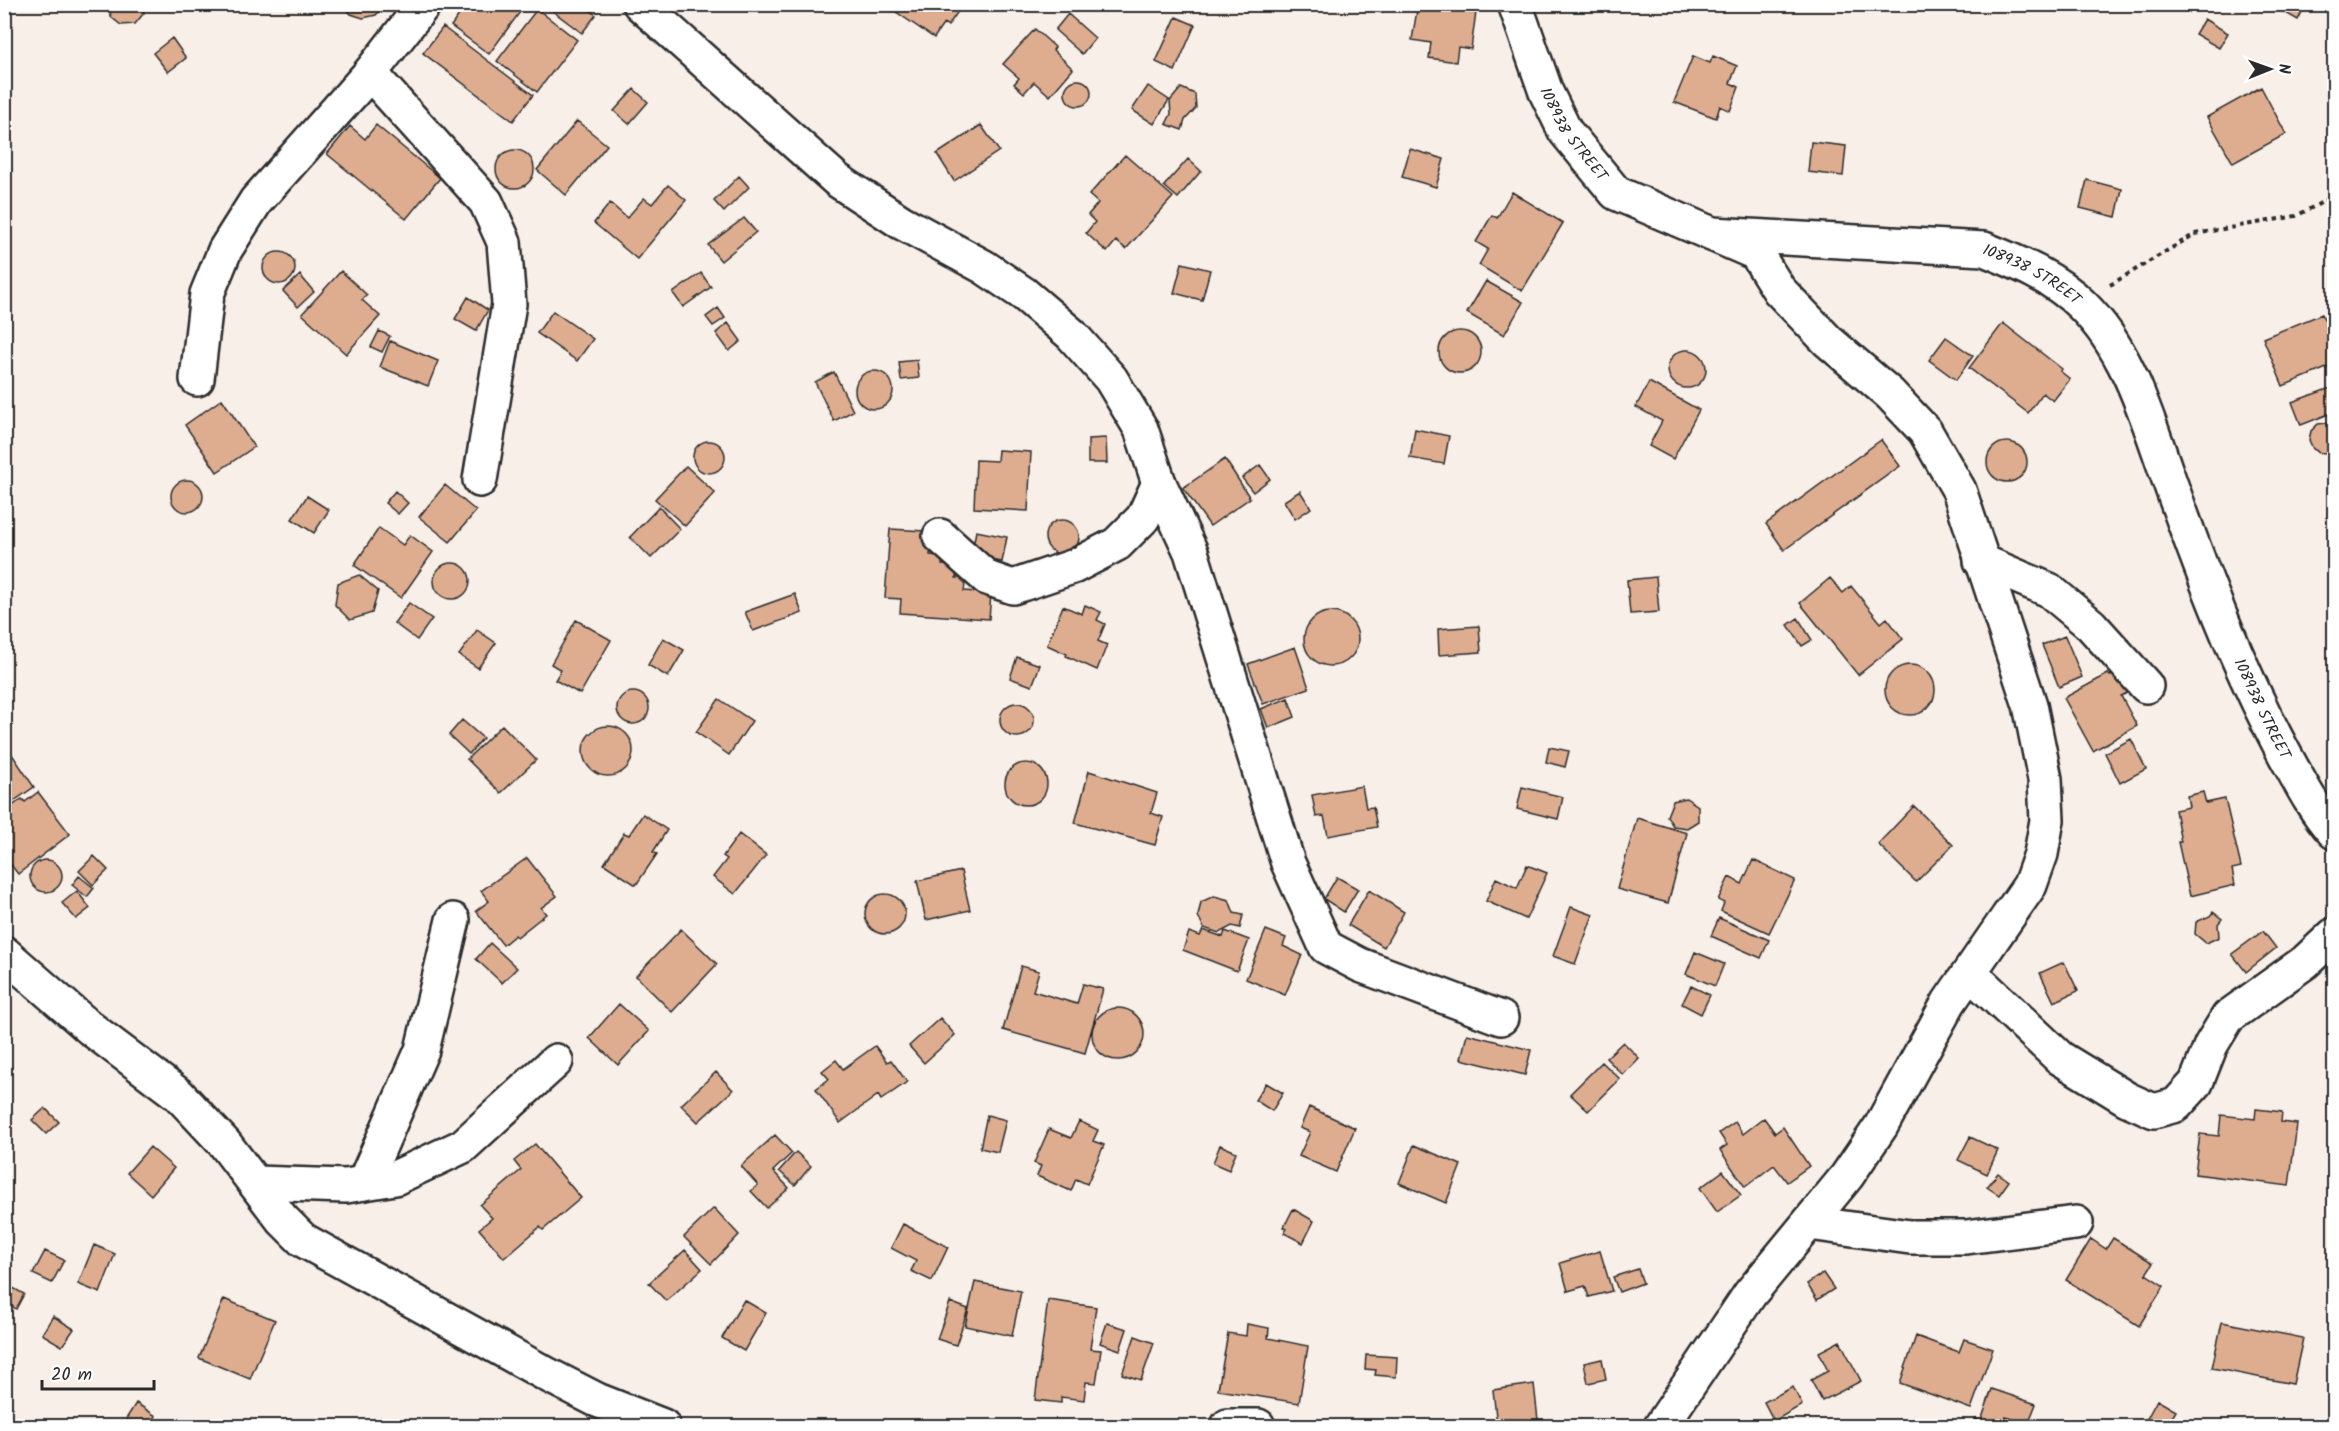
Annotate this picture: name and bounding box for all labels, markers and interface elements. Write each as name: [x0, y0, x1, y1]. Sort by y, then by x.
north arrow: [2240, 39, 2300, 99]
text: N: [2271, 63, 2296, 74]
street label: 108938 STREET: [1533, 84, 1615, 188]
street label: 108938 STREET: [1979, 237, 2088, 312]
street label: 108938 STREET: [2227, 654, 2298, 765]
scale bar: [42, 1353, 154, 1391]
text: 20 m: [51, 1361, 92, 1390]

